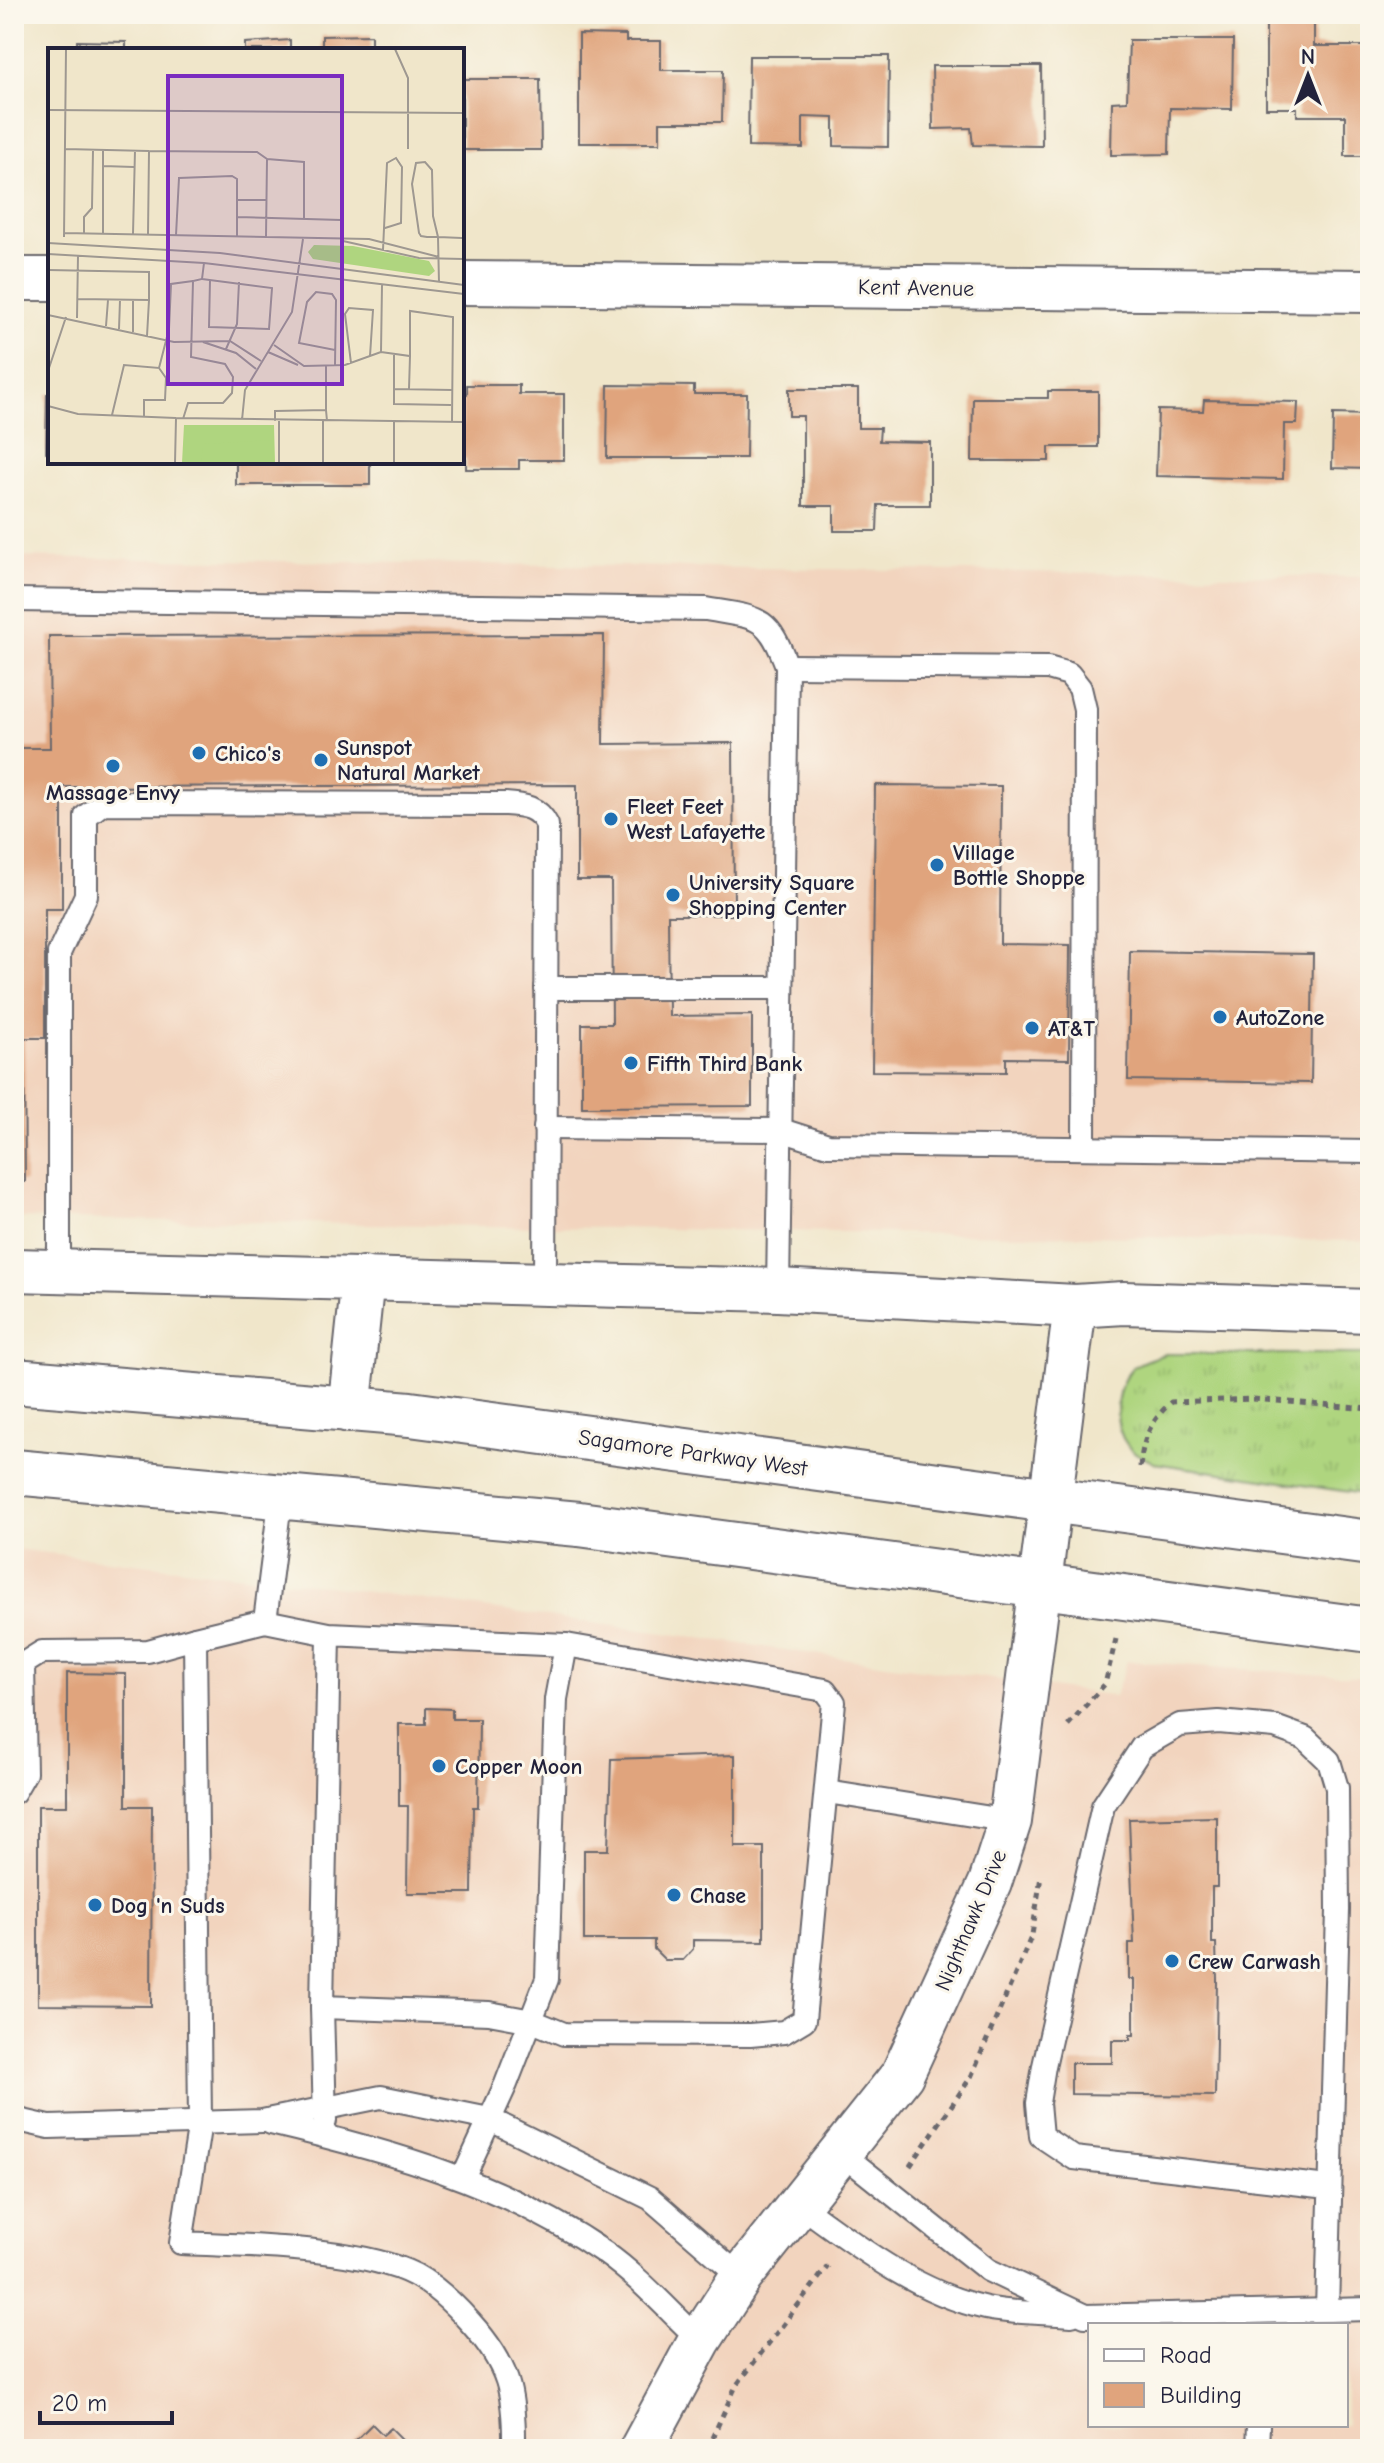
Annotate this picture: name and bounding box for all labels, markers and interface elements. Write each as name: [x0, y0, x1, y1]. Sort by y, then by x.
north arrow: [1268, 36, 1348, 116]
text: N: [1301, 44, 1315, 70]
inset map: [48, 48, 464, 464]
street label: Kent Avenue: [858, 274, 974, 302]
place label: Sunspot Natural Market: [337, 735, 480, 786]
place label: Chico's: [215, 741, 281, 767]
marker: Chico's: [190, 744, 208, 762]
marker: Sunspot Natural Market: [312, 751, 330, 769]
marker: Massage Envy: [104, 757, 122, 775]
place label: Massage Envy: [46, 780, 181, 806]
place label: Fleet Feet West Lafayette: [627, 794, 765, 845]
marker: Fleet Feet West Lafayette: [602, 810, 620, 828]
place label: Village Bottle Shoppe: [953, 840, 1085, 891]
marker: Village Bottle Shoppe: [928, 856, 946, 874]
place label: University Square Shopping Center: [689, 870, 855, 921]
marker: University Square Shopping Center: [664, 886, 682, 904]
place label: AutoZone: [1236, 1005, 1325, 1031]
marker: AutoZone: [1211, 1008, 1229, 1026]
place label: AT&T: [1048, 1016, 1096, 1042]
marker: AT&T: [1023, 1019, 1041, 1037]
place label: Fifth Third Bank: [647, 1051, 802, 1077]
marker: Fifth Third Bank: [622, 1054, 640, 1072]
street label: Sagamore Parkway West: [577, 1424, 809, 1482]
place label: Copper Moon: [455, 1754, 582, 1780]
marker: Copper Moon: [430, 1757, 448, 1775]
street label: Nighthawk Drive: [929, 1846, 1012, 1995]
place label: Chase: [690, 1883, 746, 1909]
marker: Chase: [665, 1886, 683, 1904]
place label: Dog 'n Suds: [111, 1893, 225, 1919]
marker: Dog 'n Suds: [86, 1896, 104, 1914]
place label: Crew Carwash: [1188, 1949, 1321, 1975]
marker: Crew Carwash: [1163, 1952, 1181, 1970]
legend: [1088, 2323, 1348, 2427]
text: Road: [1160, 2341, 1212, 2369]
scale bar: [40, 2375, 172, 2425]
text: Building: [1160, 2381, 1242, 2409]
text: 20 m: [52, 2389, 107, 2417]

